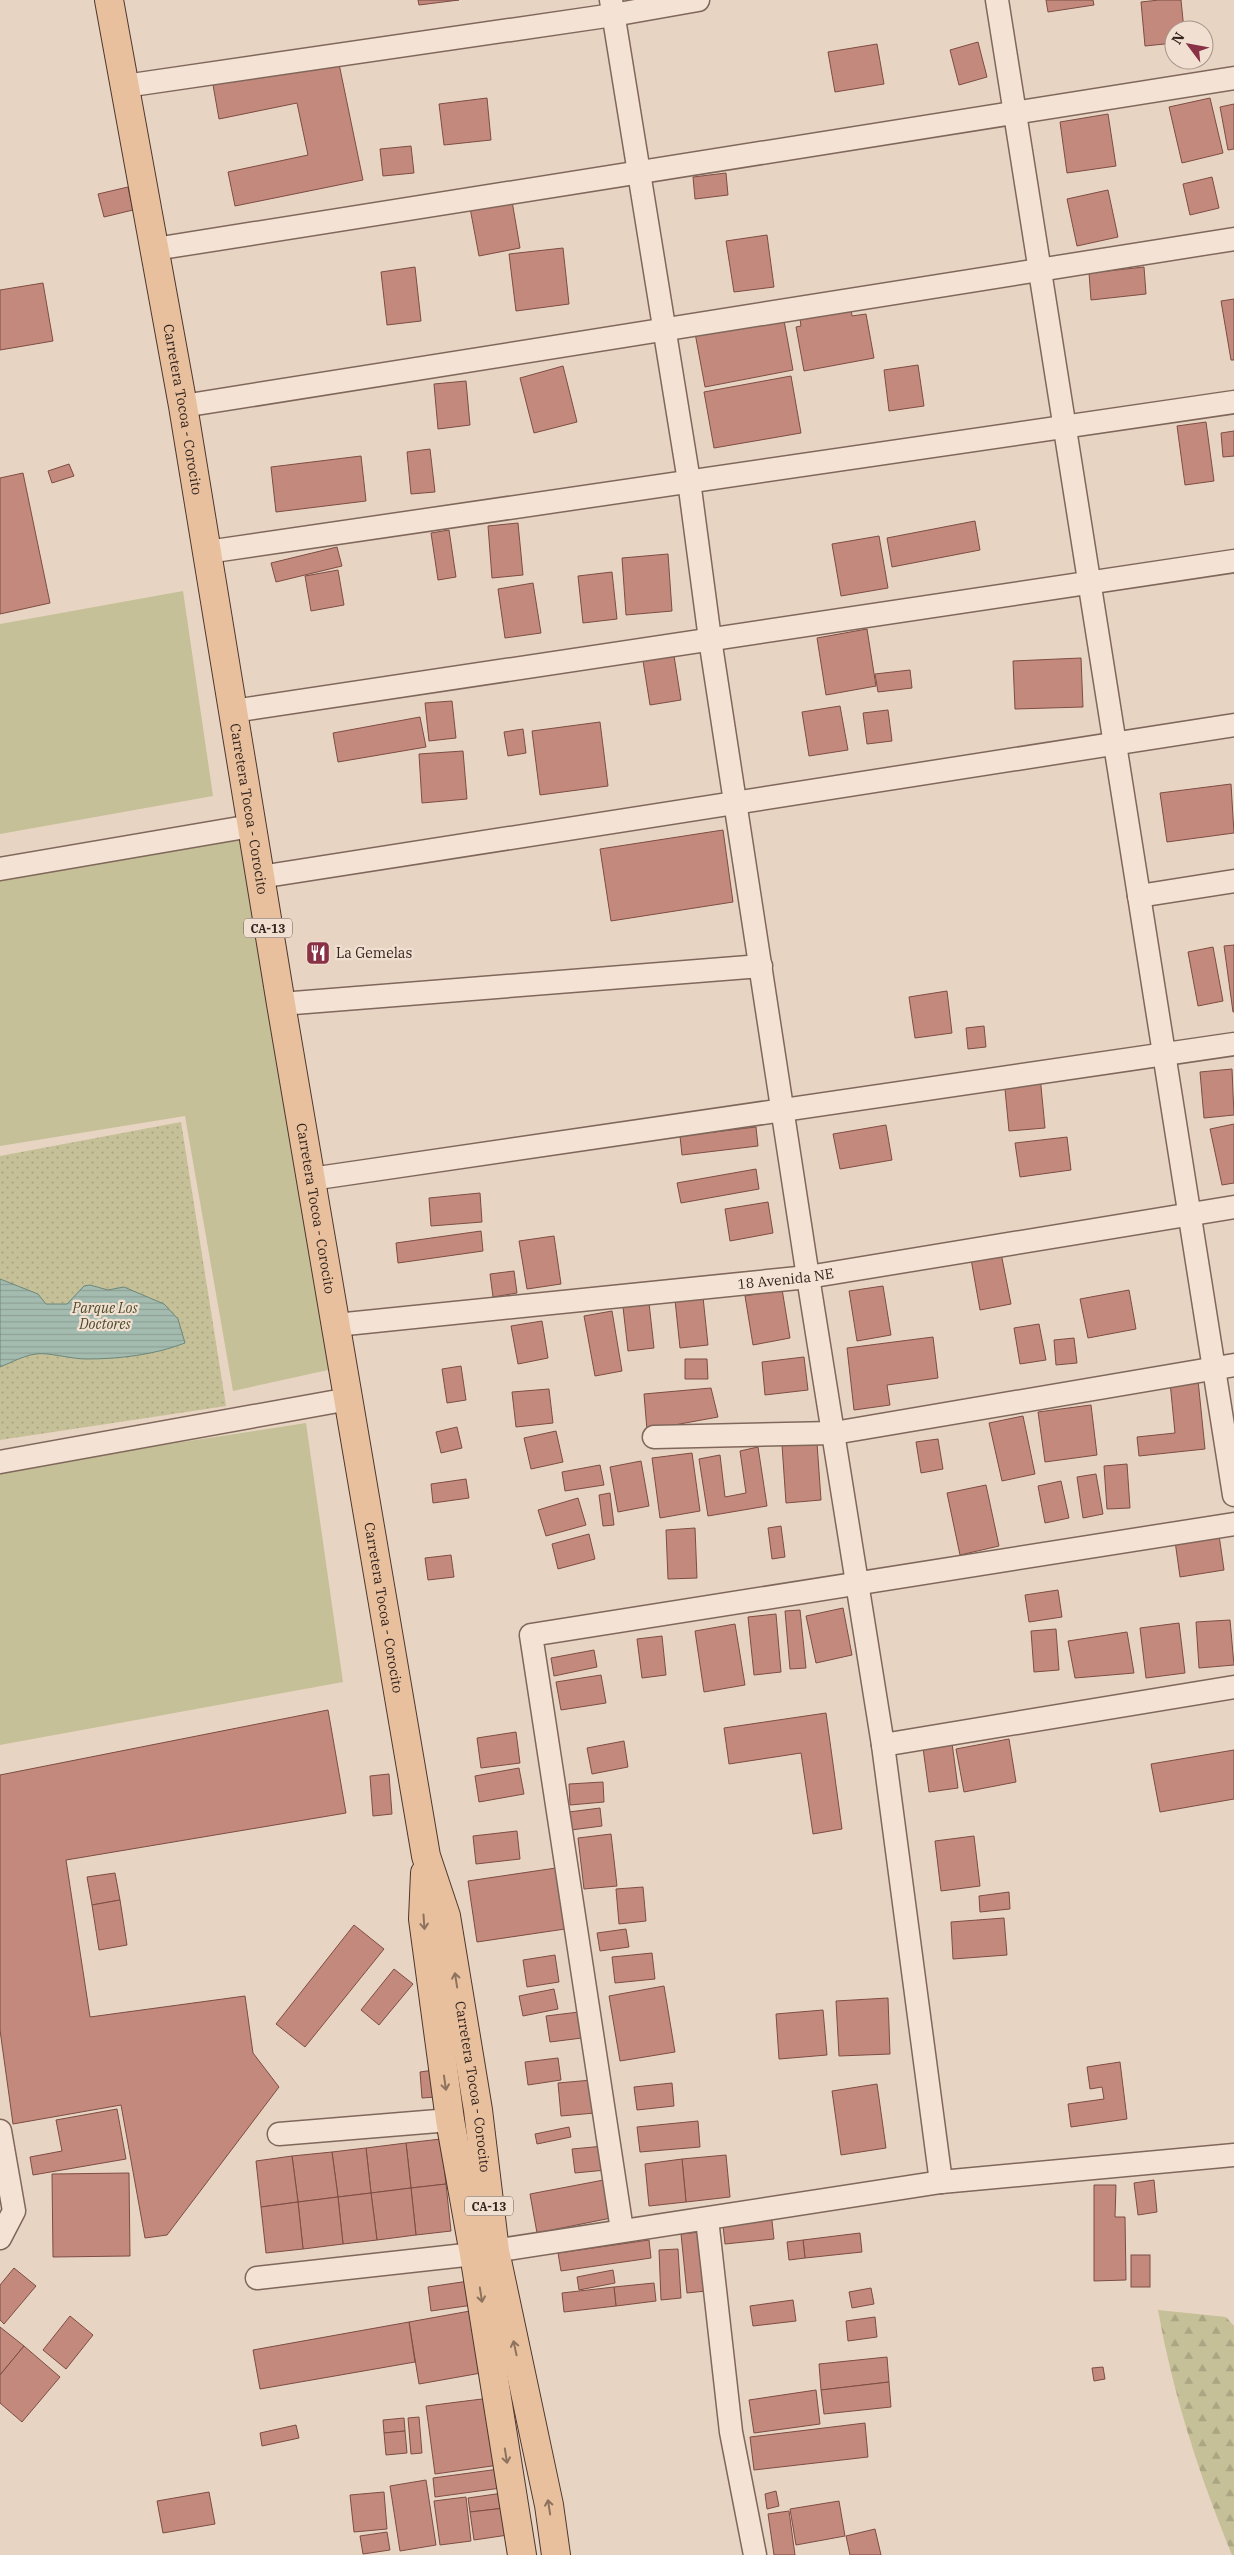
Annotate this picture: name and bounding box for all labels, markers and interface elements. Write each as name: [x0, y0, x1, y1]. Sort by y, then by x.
north arrow: [1164, 20, 1214, 70]
text: N: [1167, 29, 1189, 48]
street label: Carretera Tocoa - Corocito: [159, 322, 206, 496]
street label: Carretera Tocoa - Corocito: [226, 722, 272, 896]
road number: CA-13: [244, 918, 292, 938]
restaurant icon: La Gemelas: [305, 940, 331, 966]
place label: La Gemelas: [336, 944, 412, 962]
street label: Carretera Tocoa - Corocito: [292, 1122, 339, 1295]
street label: 18 Avenida NE: [737, 1264, 835, 1293]
park label: Parque Los Doctores: [71, 1299, 139, 1333]
street label: Carretera Tocoa - Corocito: [360, 1521, 407, 1695]
one-way arrow: [419, 1914, 428, 1930]
one-way arrow: [451, 1973, 461, 1989]
street label: Carretera Tocoa - Corocito: [451, 2000, 494, 2173]
one-way arrow: [440, 2075, 450, 2091]
road number: CA-13: [465, 2196, 513, 2216]
one-way arrow: [476, 2287, 486, 2303]
one-way arrow: [510, 2340, 519, 2356]
one-way arrow: [502, 2448, 512, 2464]
one-way arrow: [543, 2499, 553, 2515]

